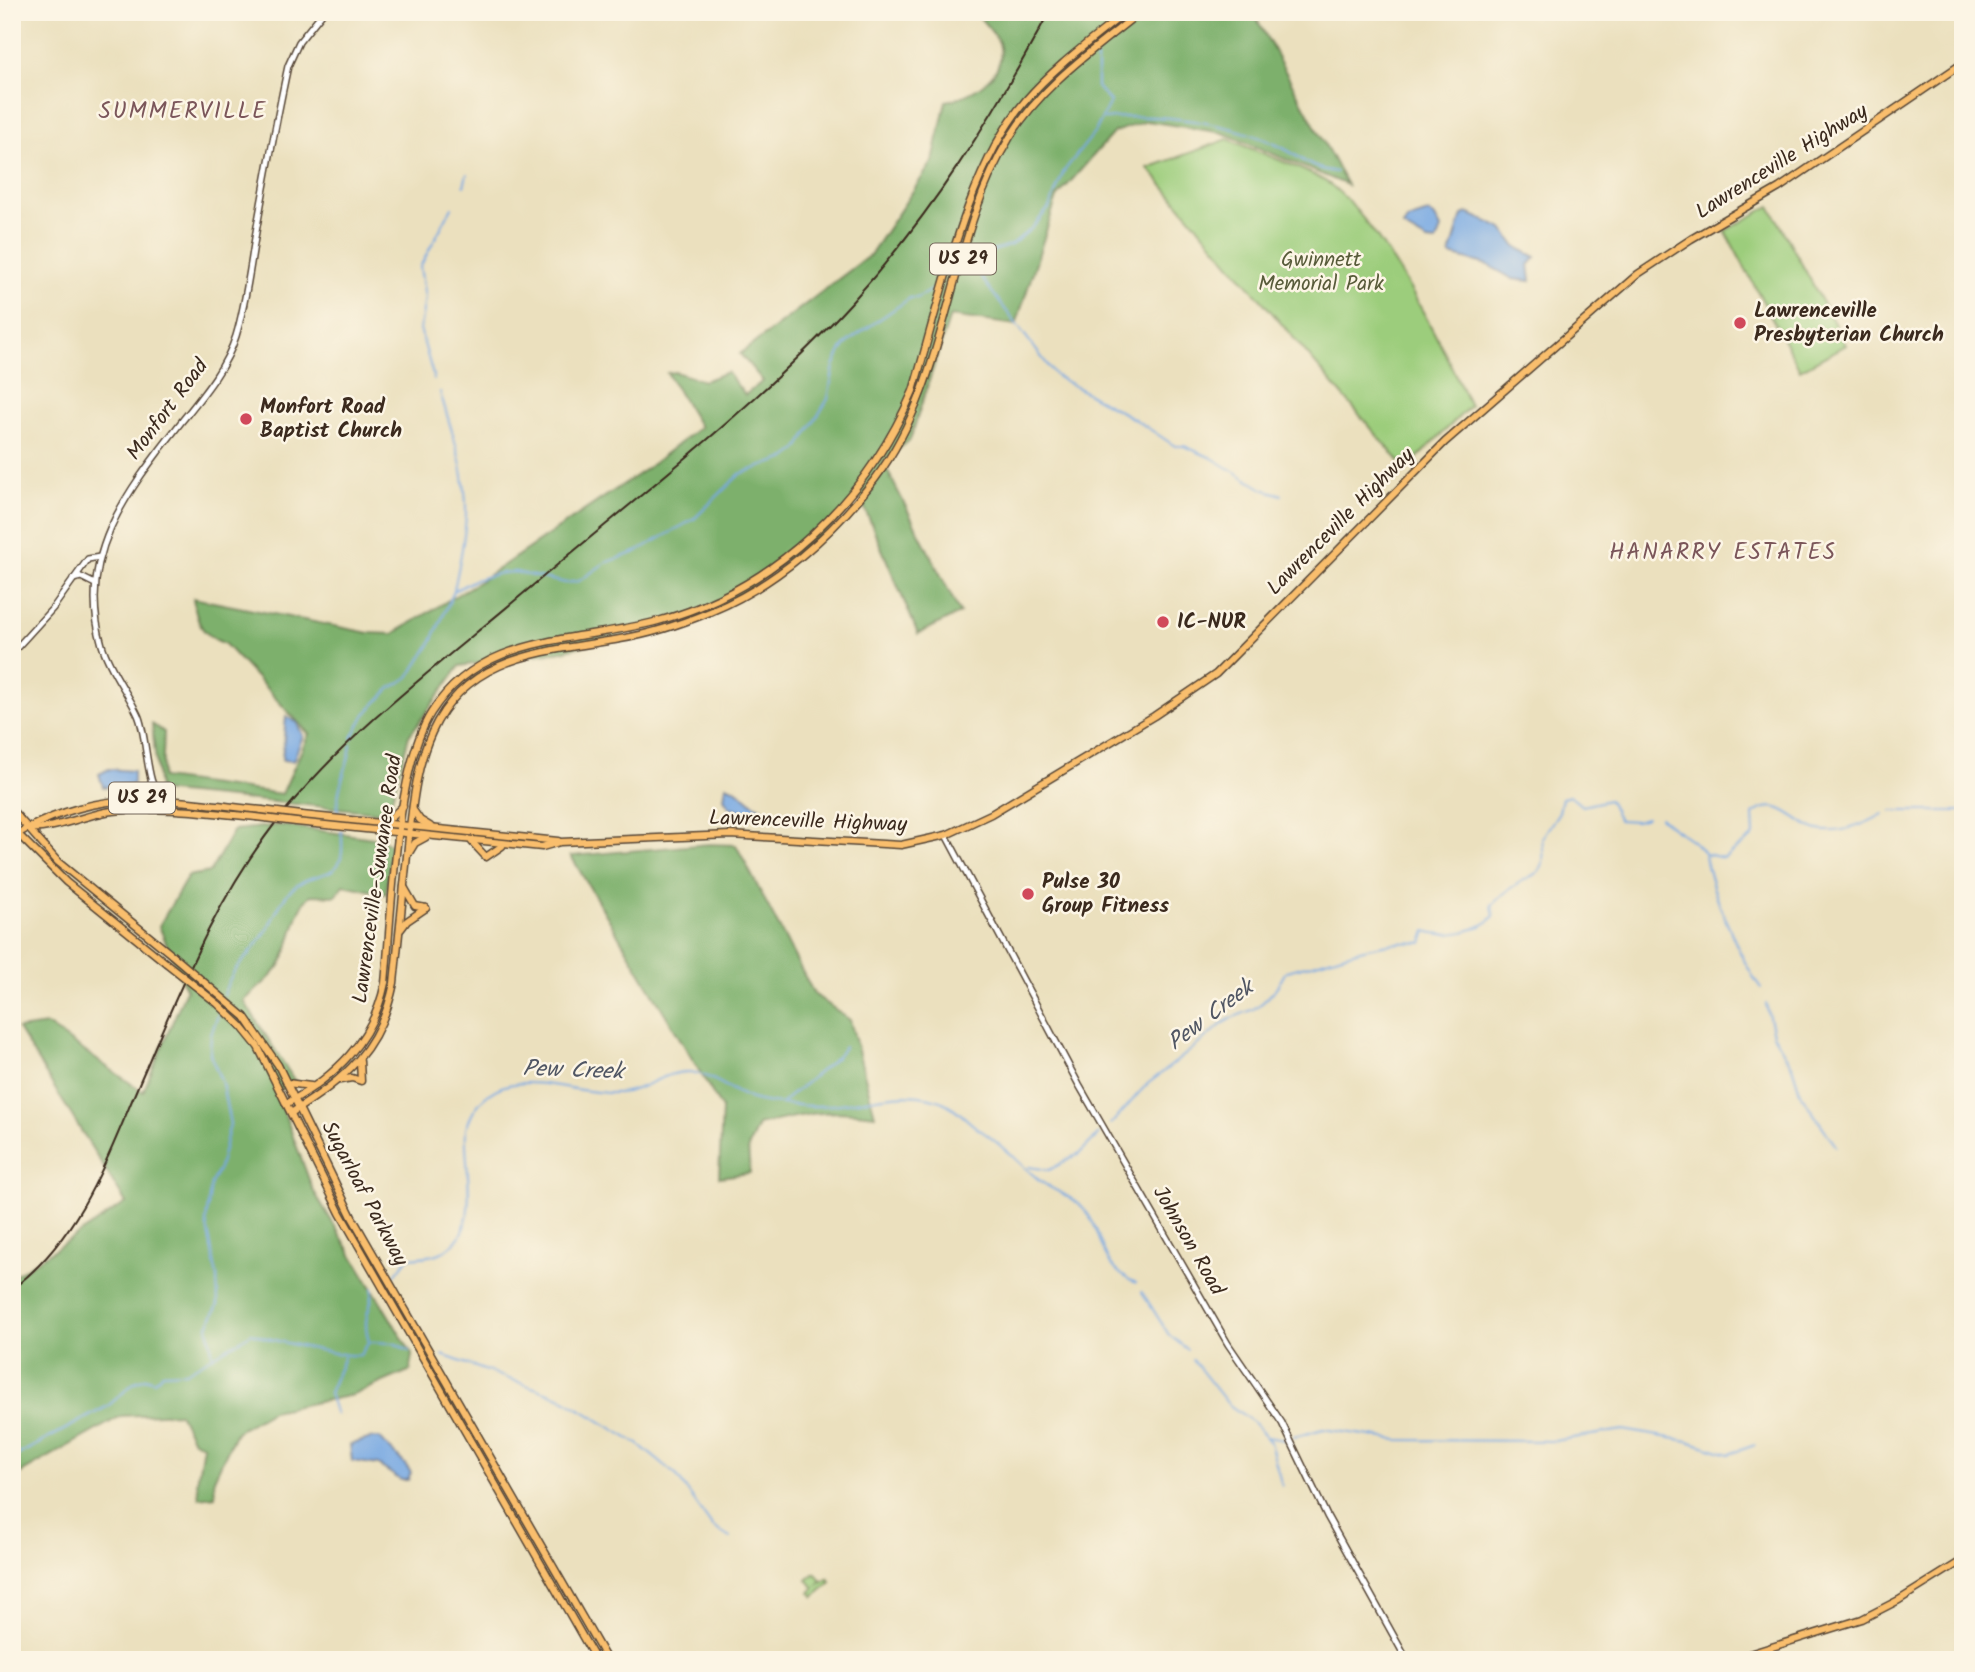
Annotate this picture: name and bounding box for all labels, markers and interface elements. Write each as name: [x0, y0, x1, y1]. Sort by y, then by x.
district label: SUMMERVILLE: [98, 94, 268, 130]
street label: Lawrenceville Highway: [1689, 95, 1875, 228]
road number: US 29: [930, 244, 996, 274]
park label: Gwinnett Memorial Park: [1258, 244, 1384, 301]
place label: Lawrenceville Presbyterian Church: [1754, 295, 1944, 352]
marker: Lawrenceville Presbyterian Church: [1732, 315, 1748, 331]
street label: Monfort Road: [119, 352, 218, 468]
place label: Monfort Road Baptist Church: [260, 391, 402, 448]
marker: Monfort Road Baptist Church: [238, 411, 254, 427]
street label: Lawrenceville Highway: [1259, 440, 1423, 604]
district label: HANARRY ESTATES: [1609, 535, 1837, 571]
place label: IC-NUR: [1177, 606, 1246, 639]
marker: IC-NUR: [1155, 614, 1171, 630]
street label: Lawrenceville-Suwanee Road: [344, 752, 412, 1006]
road number: US 29: [109, 782, 175, 814]
street label: Lawrenceville Highway: [708, 802, 908, 842]
place label: Pulse 30 Group Fitness: [1042, 866, 1169, 923]
marker: Pulse 30 Group Fitness: [1020, 886, 1036, 902]
water label: Pew Creek: [1160, 969, 1264, 1061]
water label: Pew Creek: [522, 1051, 627, 1091]
street label: Sugarloaf Parkway: [312, 1115, 416, 1273]
street label: Johnson Road: [1143, 1180, 1233, 1303]

